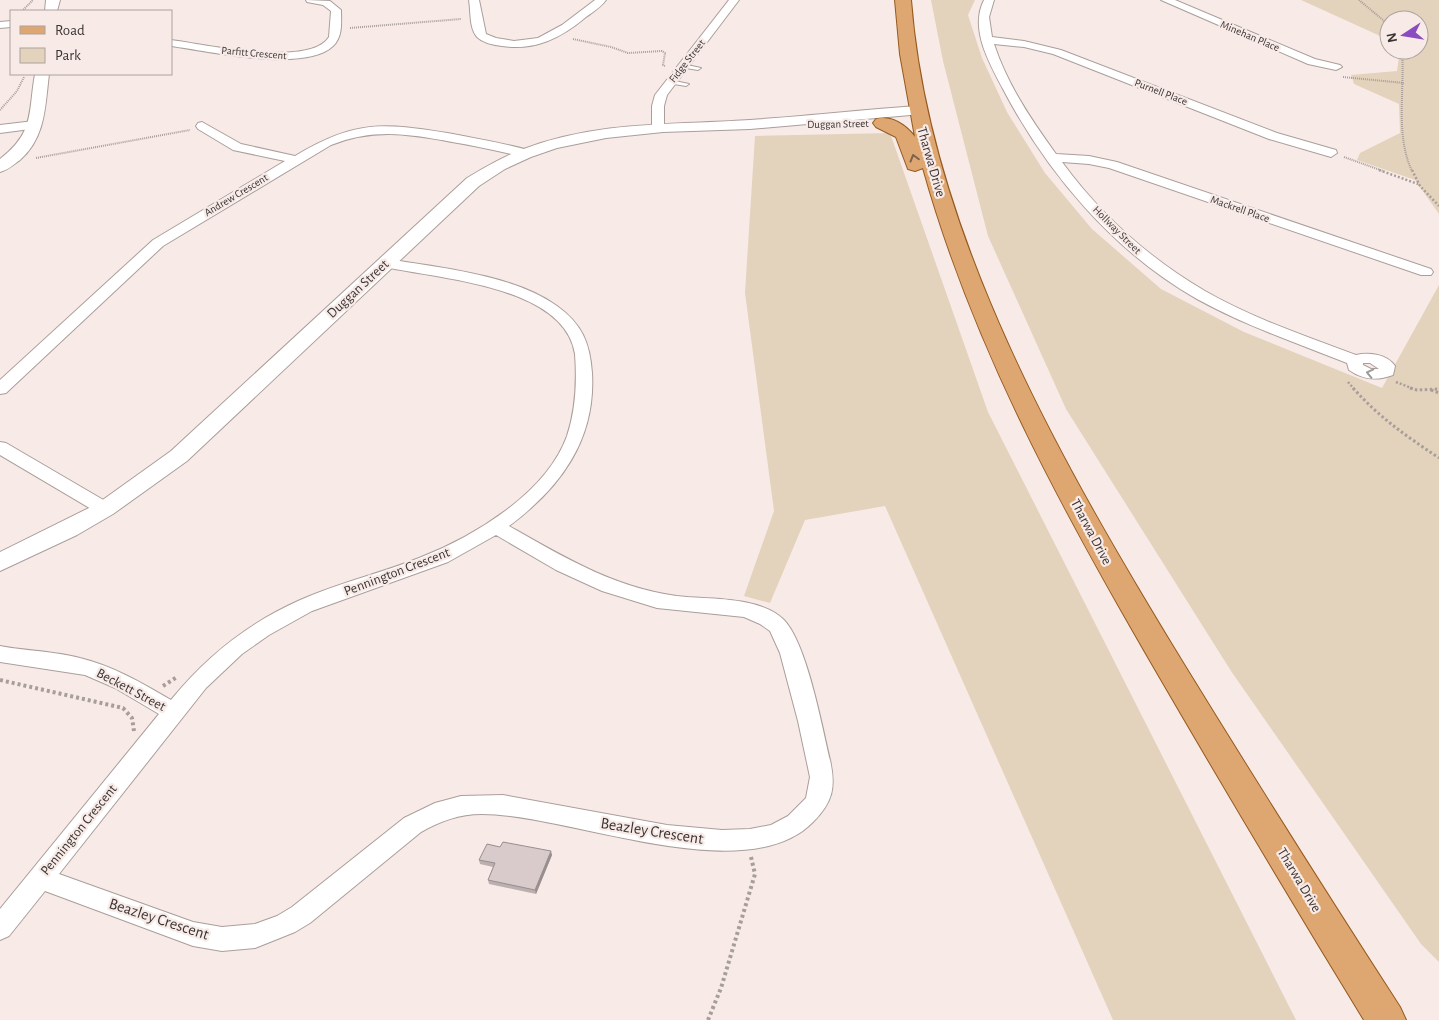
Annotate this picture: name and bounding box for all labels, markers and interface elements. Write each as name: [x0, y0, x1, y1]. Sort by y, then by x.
legend: [10, 10, 172, 75]
north arrow: [1379, 10, 1429, 60]
street label: Minehan Place: [1219, 19, 1281, 53]
text: Road: [55, 23, 85, 38]
text: N: [1384, 31, 1400, 44]
street label: Fidge Street: [667, 37, 707, 85]
street label: Parfitt Crescent: [221, 45, 288, 61]
text: Park: [55, 48, 81, 63]
street label: Purnell Place: [1133, 77, 1189, 107]
street label: Duggan Street: [807, 118, 869, 130]
street label: Tharwa Drive: [914, 125, 948, 199]
one-way arrow: [909, 155, 919, 163]
street label: Andrew Crescent: [202, 171, 270, 218]
street label: Mackrell Place: [1209, 194, 1271, 224]
street label: Hollway Street: [1091, 204, 1143, 256]
street label: Duggan Street: [325, 257, 392, 321]
one-way arrow: [1365, 368, 1374, 379]
street label: Tharwa Drive: [1068, 497, 1114, 567]
street label: Pennington Crescent: [342, 545, 452, 599]
street label: Beckett Street: [94, 666, 168, 714]
street label: Pennington Crescent: [38, 782, 120, 878]
street label: Beazley Crescent: [599, 815, 705, 848]
street label: Tharwa Drive: [1274, 845, 1324, 915]
street label: Beazley Crescent: [107, 895, 211, 944]

